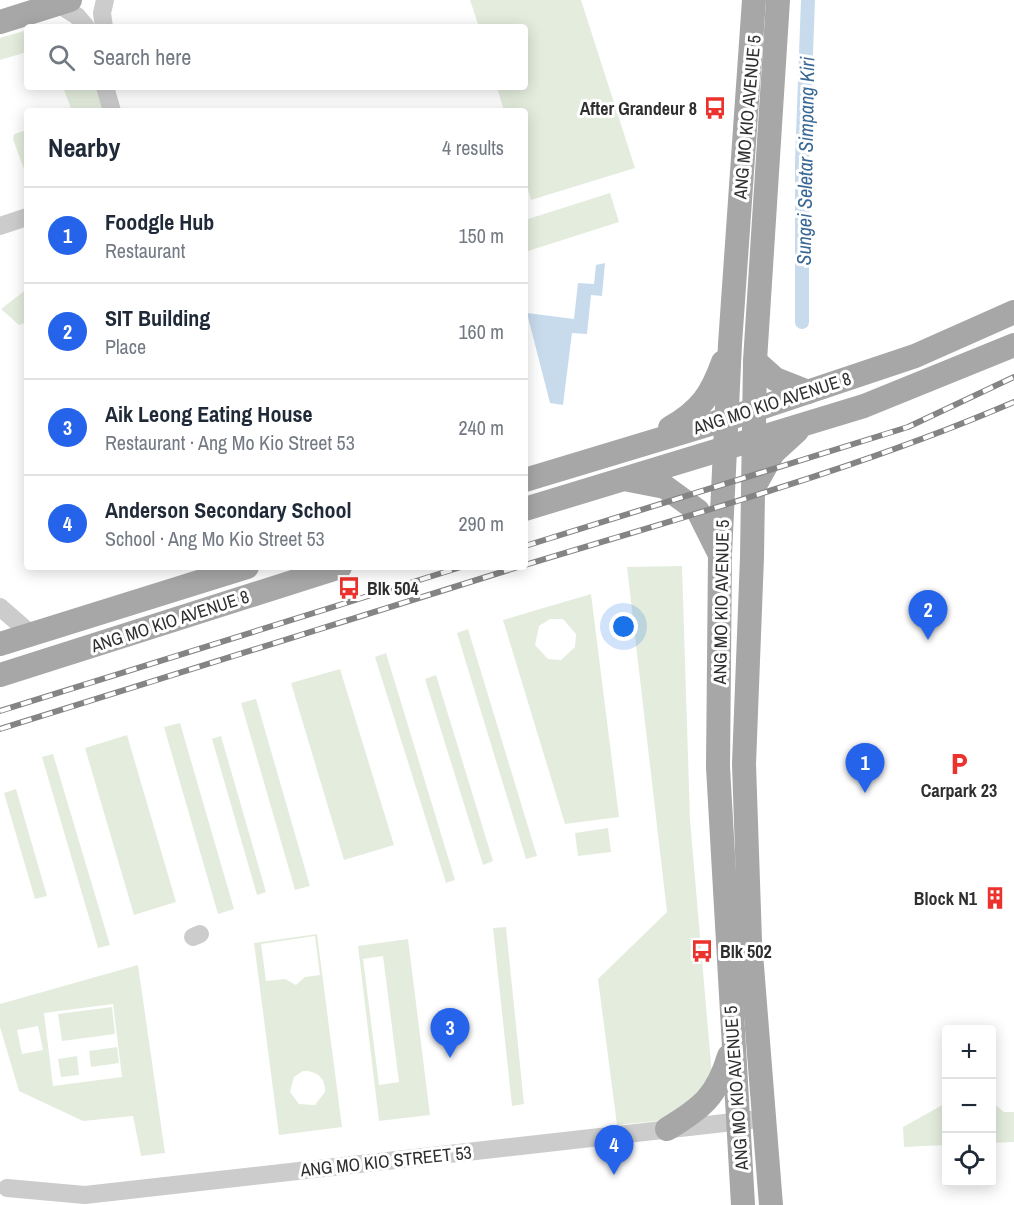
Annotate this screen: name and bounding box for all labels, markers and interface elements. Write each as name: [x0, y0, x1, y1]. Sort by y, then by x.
search box: [24, 24, 528, 90]
street label: ANG MO KIO AVENUE 5: [727, 34, 767, 201]
icon: search: [45, 41, 78, 74]
text: Search here: [93, 42, 191, 72]
water label: Sungei Seletar Simpang Kiri: [790, 56, 820, 266]
bus stop icon: After Grandeur 8: [702, 95, 728, 121]
place label: After Grandeur 8: [580, 96, 697, 121]
text: Nearby: [48, 130, 120, 165]
text: 4 results: [442, 134, 504, 161]
text: Foodgle Hub: [105, 207, 214, 237]
text: 1: [63, 222, 72, 249]
text: 150 m: [458, 222, 504, 249]
text: Restaurant: [105, 237, 185, 264]
text: SIT Building: [105, 303, 210, 333]
text: 2: [63, 318, 72, 345]
text: 160 m: [458, 318, 504, 345]
text: Place: [105, 333, 146, 360]
street label: ANG MO KIO AVENUE 8: [689, 366, 854, 441]
text: Aik Leong Eating House: [105, 399, 313, 429]
text: 3: [63, 414, 72, 441]
text: 240 m: [458, 414, 504, 441]
text: Restaurant · Ang Mo Kio Street 53: [105, 429, 355, 456]
text: Anderson Secondary School: [105, 495, 352, 525]
text: 4: [63, 510, 72, 537]
text: 290 m: [458, 510, 504, 537]
street label: ANG MO KIO AVENUE 5: [707, 519, 735, 686]
text: School · Ang Mo Kio Street 53: [105, 525, 325, 552]
bus stop icon: Blk 504: [336, 575, 362, 601]
place label: Blk 504: [367, 576, 419, 601]
street label: ANG MO KIO AVENUE 8: [87, 584, 252, 659]
pin: 2: [908, 590, 948, 640]
your location: [609, 612, 638, 641]
pin: 1: [846, 744, 884, 793]
parking icon: Carpark 23: [946, 751, 972, 777]
place label: Carpark 23: [921, 778, 997, 803]
building icon: Block N1: [982, 885, 1008, 911]
place label: Block N1: [914, 886, 978, 911]
bus stop icon: Blk 502: [689, 938, 715, 964]
place label: Blk 502: [720, 939, 772, 964]
street label: ANG MO KIO AVENUE 5: [718, 1005, 754, 1172]
pin: 3: [430, 1008, 470, 1058]
map controls: [942, 1025, 996, 1187]
button: +: [942, 1025, 996, 1079]
button: −: [942, 1079, 996, 1133]
pin: 4: [594, 1126, 634, 1175]
button: locate: [942, 1133, 996, 1187]
street label: ANG MO KIO STREET 53: [298, 1140, 473, 1183]

